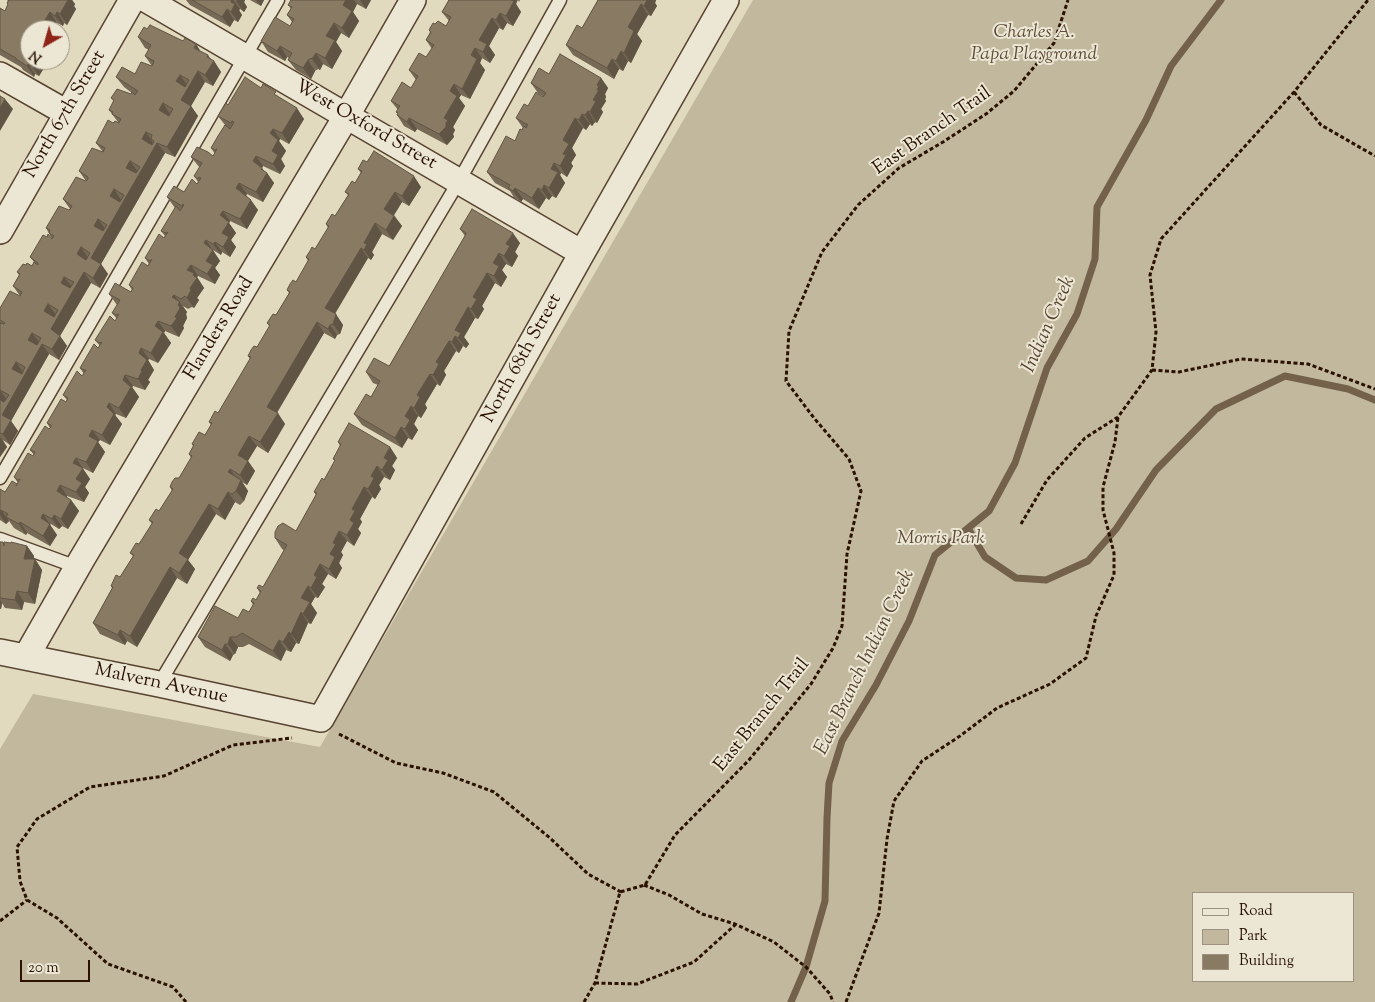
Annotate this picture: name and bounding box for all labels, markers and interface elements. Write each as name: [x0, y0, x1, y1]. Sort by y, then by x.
north arrow: [20, 20, 70, 70]
park label: Charles A. Papa Playground: [971, 23, 1097, 67]
street label: North 67th Street: [20, 47, 112, 183]
street label: West Oxford Street: [290, 76, 440, 176]
street label: East Branch Trail: [869, 83, 997, 181]
street label: Flanders Road: [180, 273, 260, 385]
water label: Indian Creek: [1018, 273, 1082, 377]
street label: North 68th Street: [478, 291, 568, 427]
park label: Morris Park: [897, 529, 985, 551]
water label: East Branch Indian Creek: [811, 566, 921, 760]
street label: East Branch Trail: [710, 655, 816, 777]
street label: Malvern Avenue: [92, 660, 230, 710]
legend: [1192, 892, 1355, 982]
text: Road: [1239, 901, 1273, 922]
text: Park: [1239, 926, 1268, 947]
scale bar: [22, 950, 92, 982]
text: Building: [1239, 951, 1294, 972]
text: 20 m: [28, 958, 59, 979]

